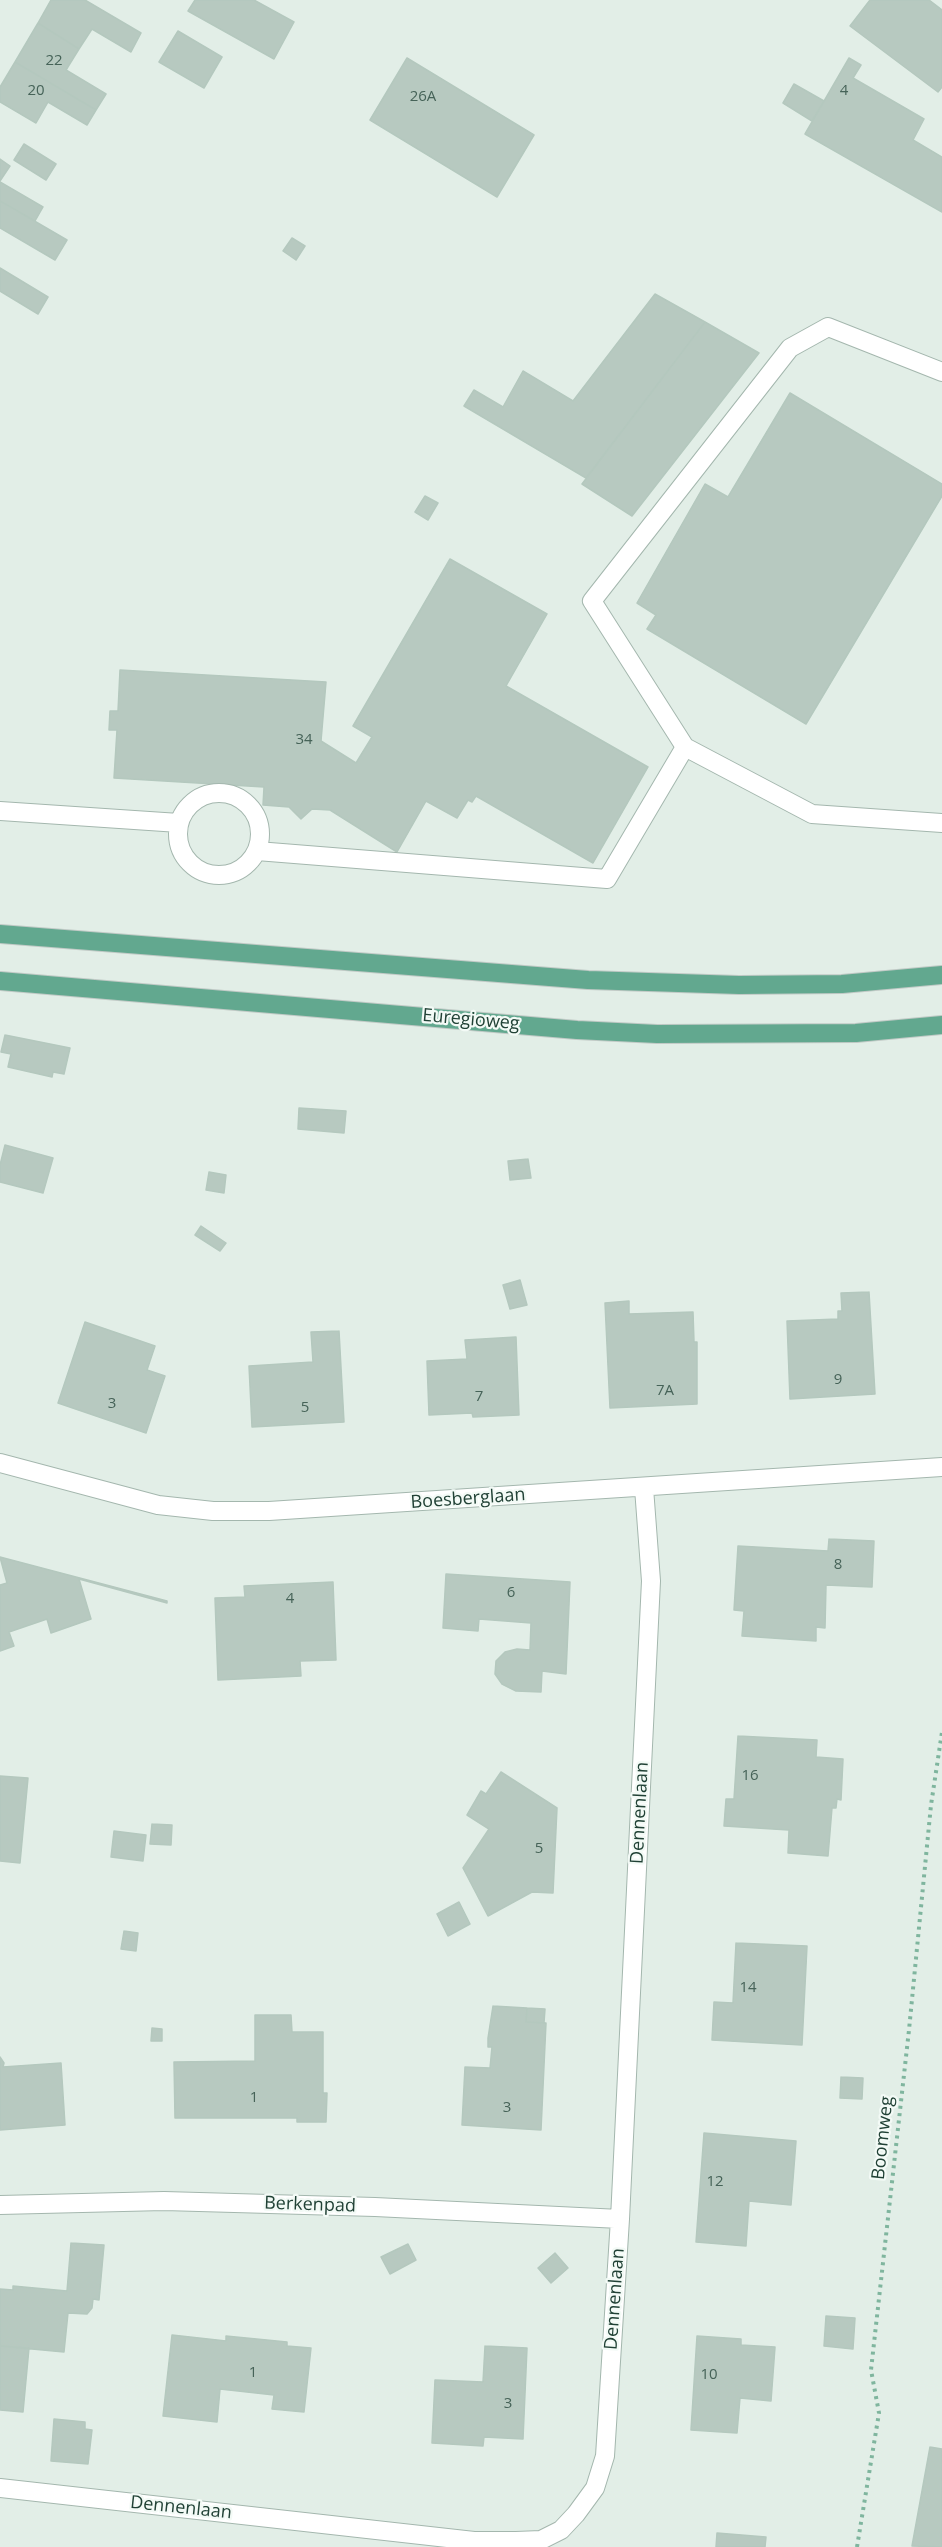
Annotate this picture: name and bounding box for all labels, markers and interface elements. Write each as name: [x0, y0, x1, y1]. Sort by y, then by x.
house number: 22: [45, 52, 63, 70]
house number: 20: [27, 82, 45, 100]
house number: 4: [840, 82, 848, 100]
house number: 26A: [410, 88, 436, 106]
house number: 34: [295, 731, 313, 749]
street label: Euregioweg: [422, 1005, 520, 1035]
house number: 9: [834, 1371, 842, 1389]
house number: 7A: [656, 1382, 674, 1400]
house number: 7: [475, 1388, 483, 1406]
house number: 3: [108, 1395, 116, 1413]
house number: 5: [301, 1399, 309, 1417]
street label: Boesberglaan: [410, 1484, 526, 1514]
house number: 8: [834, 1556, 842, 1574]
house number: 6: [507, 1584, 515, 1602]
house number: 4: [286, 1590, 294, 1608]
street label: Dennenlaan: [627, 1762, 653, 1864]
house number: 16: [741, 1767, 759, 1785]
house number: 5: [535, 1840, 543, 1858]
house number: 14: [739, 1979, 757, 1997]
house number: 1: [250, 2089, 258, 2107]
street label: Boomweg: [868, 2095, 898, 2181]
house number: 3: [503, 2099, 511, 2117]
house number: 12: [706, 2173, 724, 2191]
street label: Berkenpad: [264, 2193, 356, 2217]
street label: Dennenlaan: [601, 2247, 629, 2351]
house number: 1: [249, 2364, 257, 2382]
house number: 10: [700, 2366, 718, 2384]
house number: 3: [504, 2395, 512, 2413]
street label: Dennenlaan: [129, 2492, 233, 2524]

